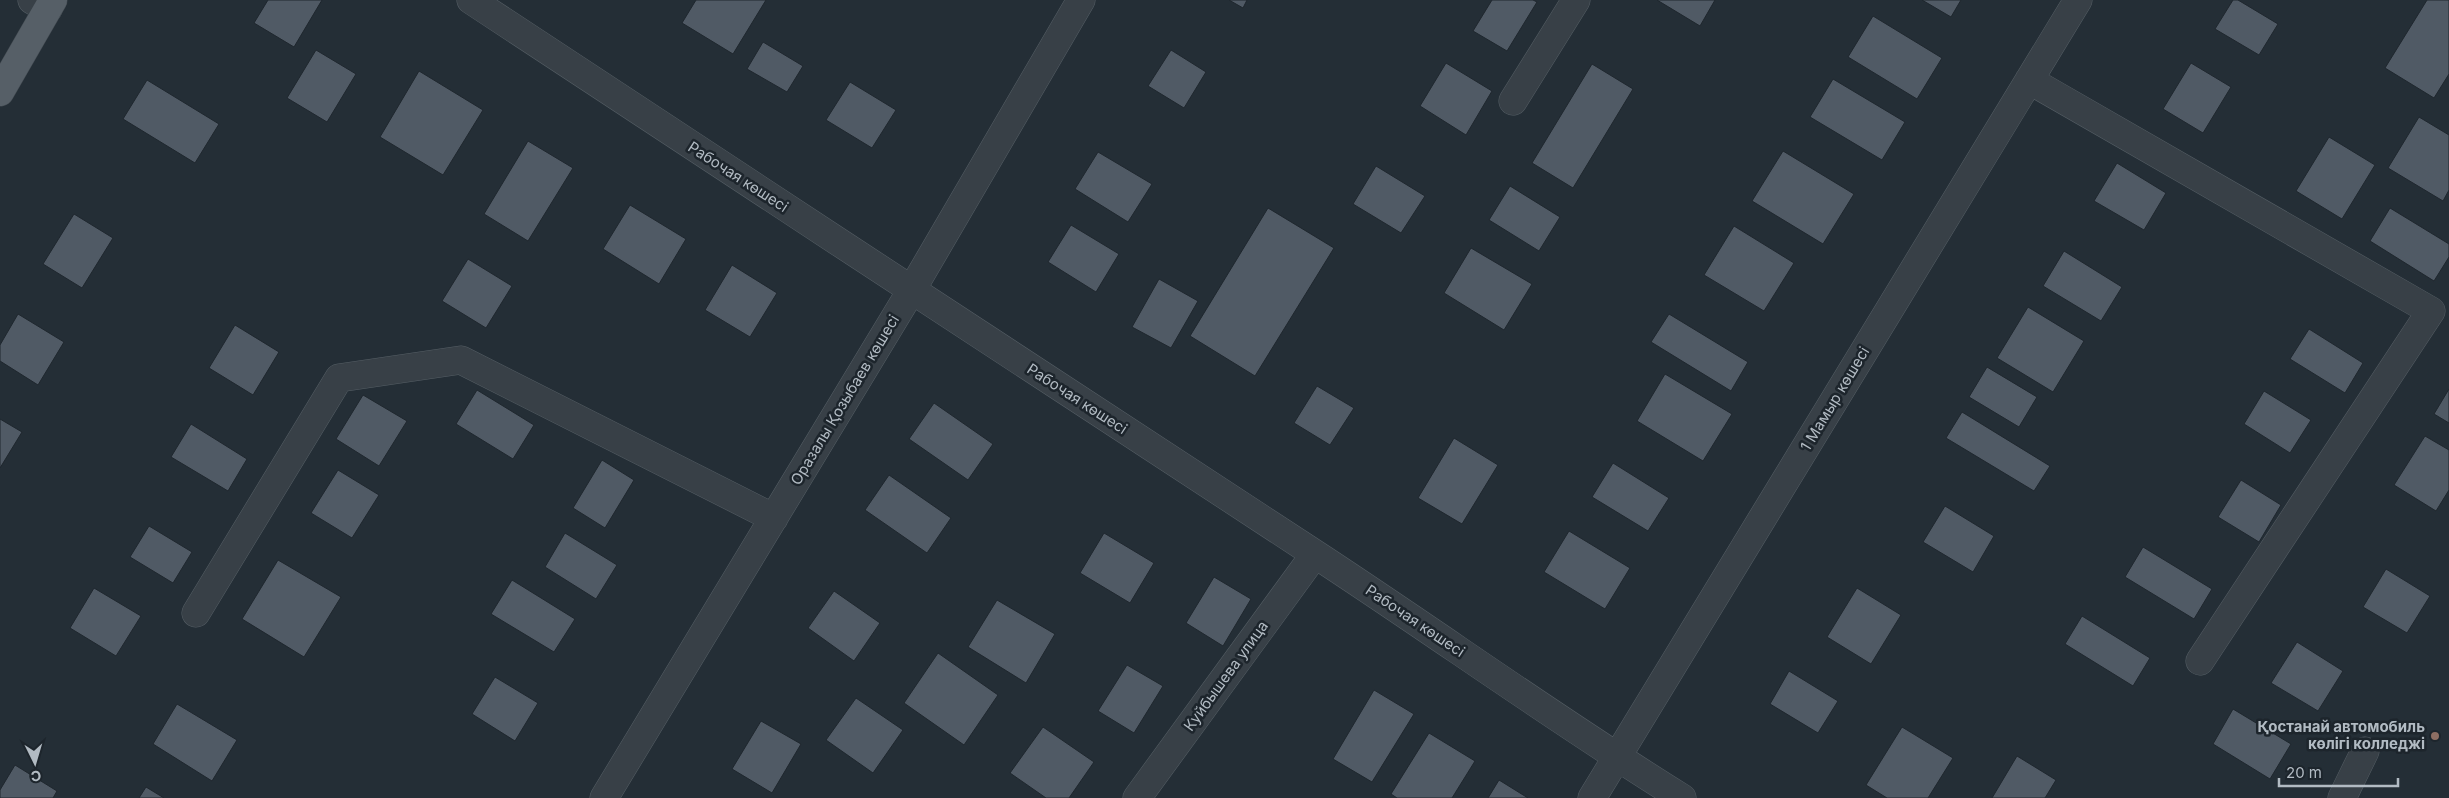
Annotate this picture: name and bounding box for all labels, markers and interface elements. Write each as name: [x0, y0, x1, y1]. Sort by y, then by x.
street label: Рабочая көшесі: [685, 137, 792, 216]
street label: Оразалы Қозыбаев көшесі: [786, 311, 903, 488]
street label: 1 Мамыр көшесі: [1796, 343, 1873, 454]
street label: Рабочая көшесі: [1024, 359, 1131, 438]
street label: Рабочая көшесі: [1362, 580, 1469, 661]
street label: Куйбышева улица: [1179, 617, 1272, 735]
place label: Қостанай автомобиль көлігі колледжі: [2257, 717, 2425, 753]
marker: Қостанай автомобиль көлігі колледжі: [2429, 730, 2441, 742]
north arrow: [10, 738, 60, 788]
scale bar: [2279, 756, 2398, 788]
text: 20 m: [2286, 763, 2322, 782]
text: С: [30, 768, 42, 785]

